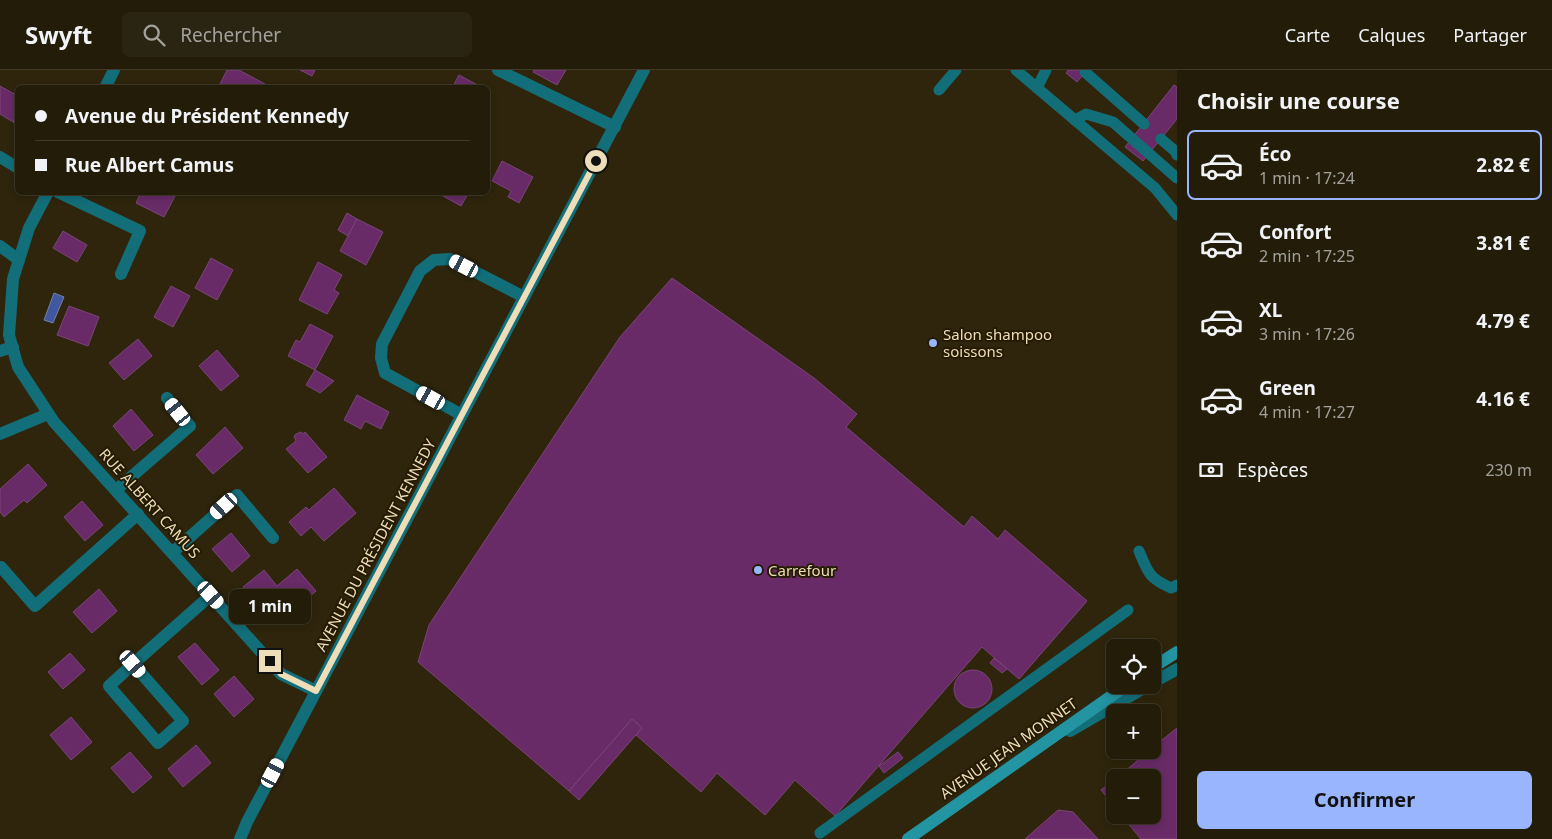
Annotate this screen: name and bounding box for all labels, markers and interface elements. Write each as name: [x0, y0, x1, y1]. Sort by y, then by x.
search box: [122, 12, 472, 57]
text: Swyft: [25, 18, 92, 51]
icon: search: [140, 21, 168, 49]
text: Rechercher: [180, 22, 281, 48]
text: Carte: [1285, 23, 1330, 47]
text: Calques: [1358, 23, 1425, 47]
text: Partager: [1453, 23, 1527, 47]
text: Choisir une course: [1197, 85, 1400, 115]
text: Avenue du Président Kennedy: [65, 103, 349, 129]
text: Éco: [1259, 141, 1291, 167]
icon: car: [1199, 143, 1244, 188]
route start: [585, 150, 607, 172]
text: Rue Albert Camus: [65, 152, 234, 178]
text: 2.82 €: [1476, 152, 1530, 178]
text: 1 min · 17:24: [1259, 167, 1355, 189]
text: Confort: [1259, 219, 1331, 245]
icon: car: [1199, 221, 1244, 266]
text: 3.81 €: [1476, 230, 1530, 256]
text: 2 min · 17:25: [1259, 245, 1355, 267]
car: [447, 253, 480, 279]
text: XL: [1259, 297, 1282, 323]
icon: car: [1199, 299, 1244, 344]
text: 4.79 €: [1476, 308, 1530, 334]
text: 3 min · 17:26: [1259, 323, 1355, 345]
place label: Salon shampoo soissons: [943, 324, 1052, 361]
marker: Salon shampoo soissons: [927, 337, 939, 349]
text: Green: [1259, 375, 1316, 401]
icon: car: [1199, 377, 1244, 422]
car: [414, 384, 447, 412]
text: 4.16 €: [1476, 386, 1530, 412]
car: [162, 396, 193, 428]
text: 4 min · 17:27: [1259, 401, 1355, 423]
street label: AVENUE DU PRÉSIDENT KENNEDY: [310, 435, 440, 655]
street label: RUE ALBERT CAMUS: [95, 444, 205, 562]
icon: cash: [1197, 456, 1225, 484]
text: Espèces: [1237, 457, 1308, 483]
text: 230 m: [1485, 459, 1532, 481]
car: [207, 490, 240, 522]
place label: Carrefour: [768, 560, 836, 580]
marker: Carrefour: [752, 564, 764, 576]
car: [195, 579, 226, 611]
callout: 1 min: [229, 588, 311, 624]
text: 1 min: [248, 595, 292, 617]
map controls: [1106, 639, 1161, 824]
button: locate: [1106, 639, 1161, 694]
car: [117, 648, 148, 680]
route end: [259, 650, 281, 672]
street label: AVENUE JEAN MONNET: [935, 693, 1081, 803]
button: +: [1106, 704, 1161, 759]
car: [259, 756, 286, 790]
button: −: [1106, 769, 1161, 824]
button: Confirmer: [1197, 771, 1532, 829]

